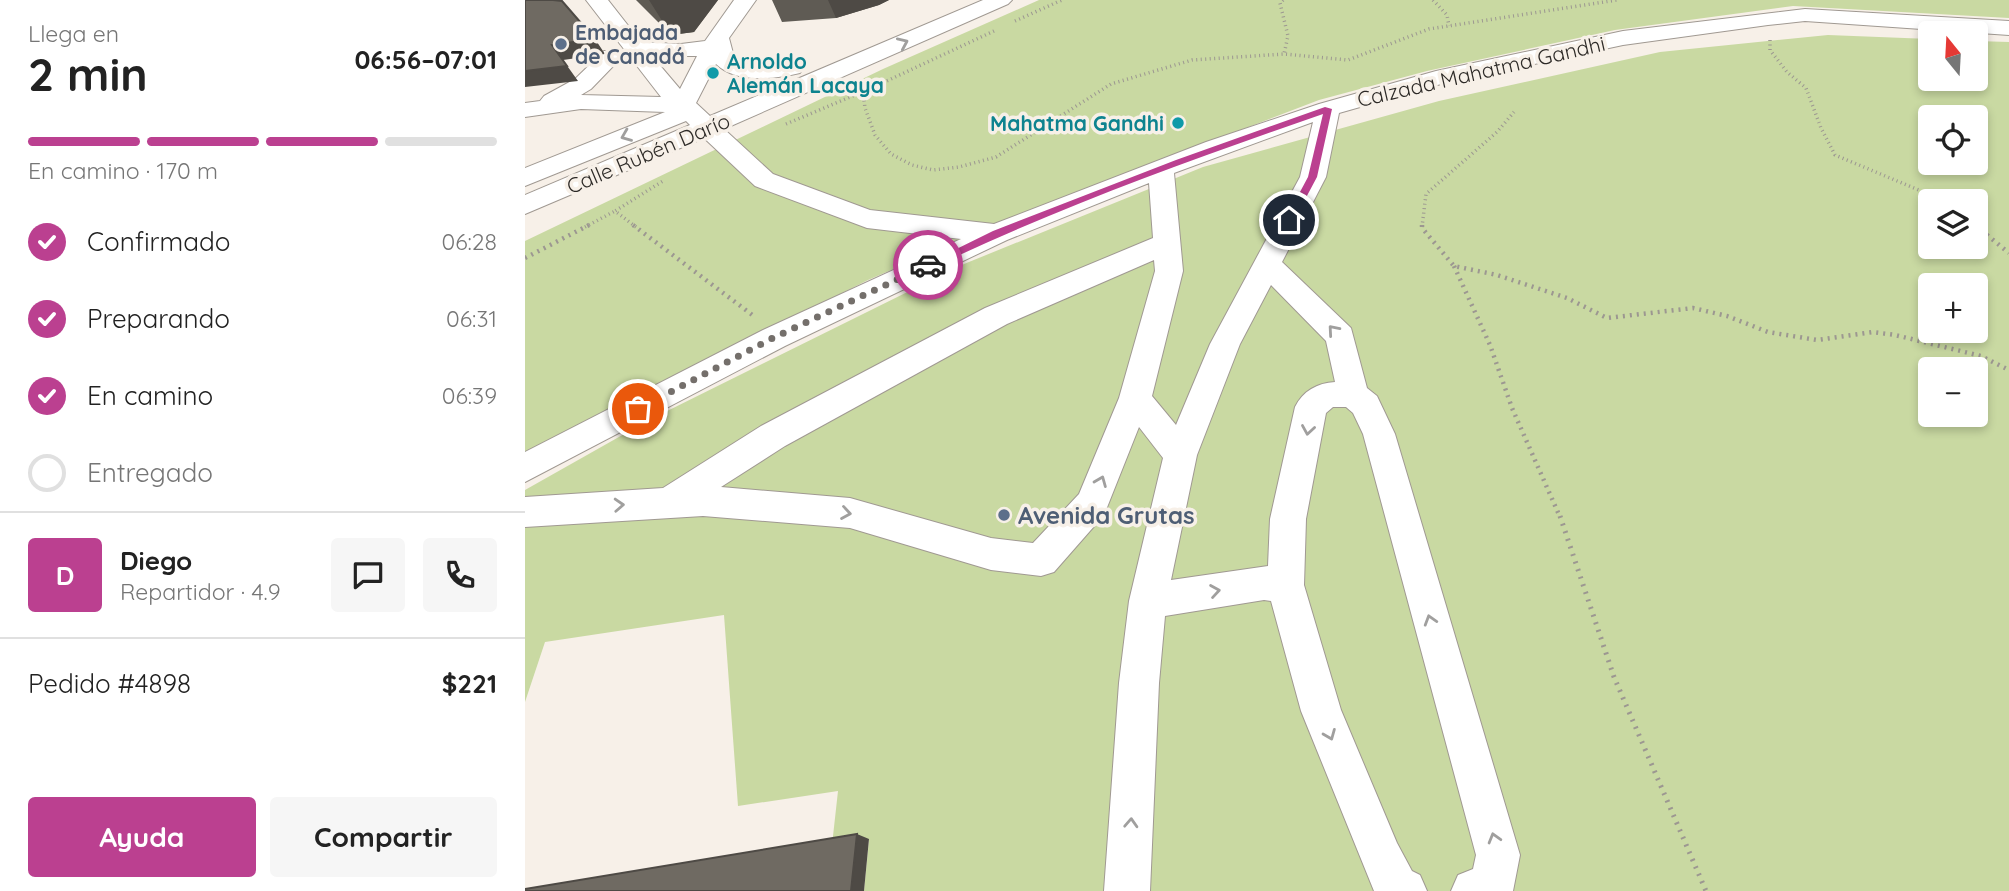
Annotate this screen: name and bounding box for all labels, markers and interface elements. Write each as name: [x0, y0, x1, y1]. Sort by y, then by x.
text: Llega en: [28, 19, 119, 48]
place label: Embajada de Canadá: [575, 19, 685, 69]
north arrow: [1918, 21, 1988, 91]
map controls: [1918, 21, 1988, 427]
street label: Calzada Mahatma Gandhi: [1355, 30, 1607, 112]
marker: Embajada de Canadá: [553, 36, 569, 52]
one-way arrow: [896, 37, 908, 51]
text: 06:56–07:01: [354, 43, 497, 76]
text: 2 min: [28, 45, 148, 103]
place label: Arnoldo Alemán Lacaya: [727, 48, 884, 98]
marker: Arnoldo Alemán Lacaya: [705, 65, 721, 81]
button: locate: [1918, 105, 1988, 175]
street label: Calle Rubén Darío: [562, 107, 734, 199]
place label: Mahatma Gandhi: [990, 110, 1164, 136]
marker: Mahatma Gandhi: [1170, 115, 1186, 131]
one-way arrow: [621, 128, 633, 142]
text: En camino · 170 m: [28, 156, 218, 185]
button: layers: [1918, 189, 1988, 259]
pin: [1259, 190, 1319, 250]
icon: home: [1270, 201, 1308, 239]
icon: check: [28, 223, 66, 261]
text: Confirmado: [87, 225, 231, 258]
text: 06:28: [441, 227, 497, 256]
courier: [893, 230, 963, 300]
icon: car: [909, 246, 947, 284]
button: +: [1918, 273, 1988, 343]
icon: check: [28, 300, 66, 338]
text: Preparando: [87, 302, 230, 335]
text: 06:31: [446, 304, 497, 333]
one-way arrow: [1329, 325, 1341, 338]
button: −: [1918, 357, 1988, 427]
icon: check: [28, 377, 66, 415]
text: En camino: [87, 379, 213, 412]
pin: [608, 379, 668, 439]
text: 06:39: [442, 381, 497, 410]
icon: bag: [619, 390, 657, 428]
one-way arrow: [1301, 424, 1316, 436]
text: Entregado: [87, 456, 213, 489]
one-way arrow: [1092, 476, 1106, 488]
one-way arrow: [614, 498, 625, 513]
place label: Avenida Grutas: [1018, 500, 1195, 530]
one-way arrow: [840, 505, 852, 520]
marker: Avenida Grutas: [996, 507, 1012, 523]
button: chat: [331, 538, 405, 612]
button: phone: [423, 538, 497, 612]
text: Diego: [120, 544, 192, 577]
text: D: [56, 559, 74, 592]
text: Repartidor · 4.9: [120, 577, 281, 606]
one-way arrow: [1209, 584, 1221, 599]
one-way arrow: [1424, 614, 1439, 626]
text: Pedido #4898: [28, 667, 191, 700]
text: $221: [442, 667, 497, 700]
one-way arrow: [1322, 729, 1336, 741]
button: Ayuda: [28, 797, 256, 877]
button: Compartir: [270, 797, 497, 877]
one-way arrow: [1123, 817, 1138, 828]
one-way arrow: [1487, 832, 1502, 844]

